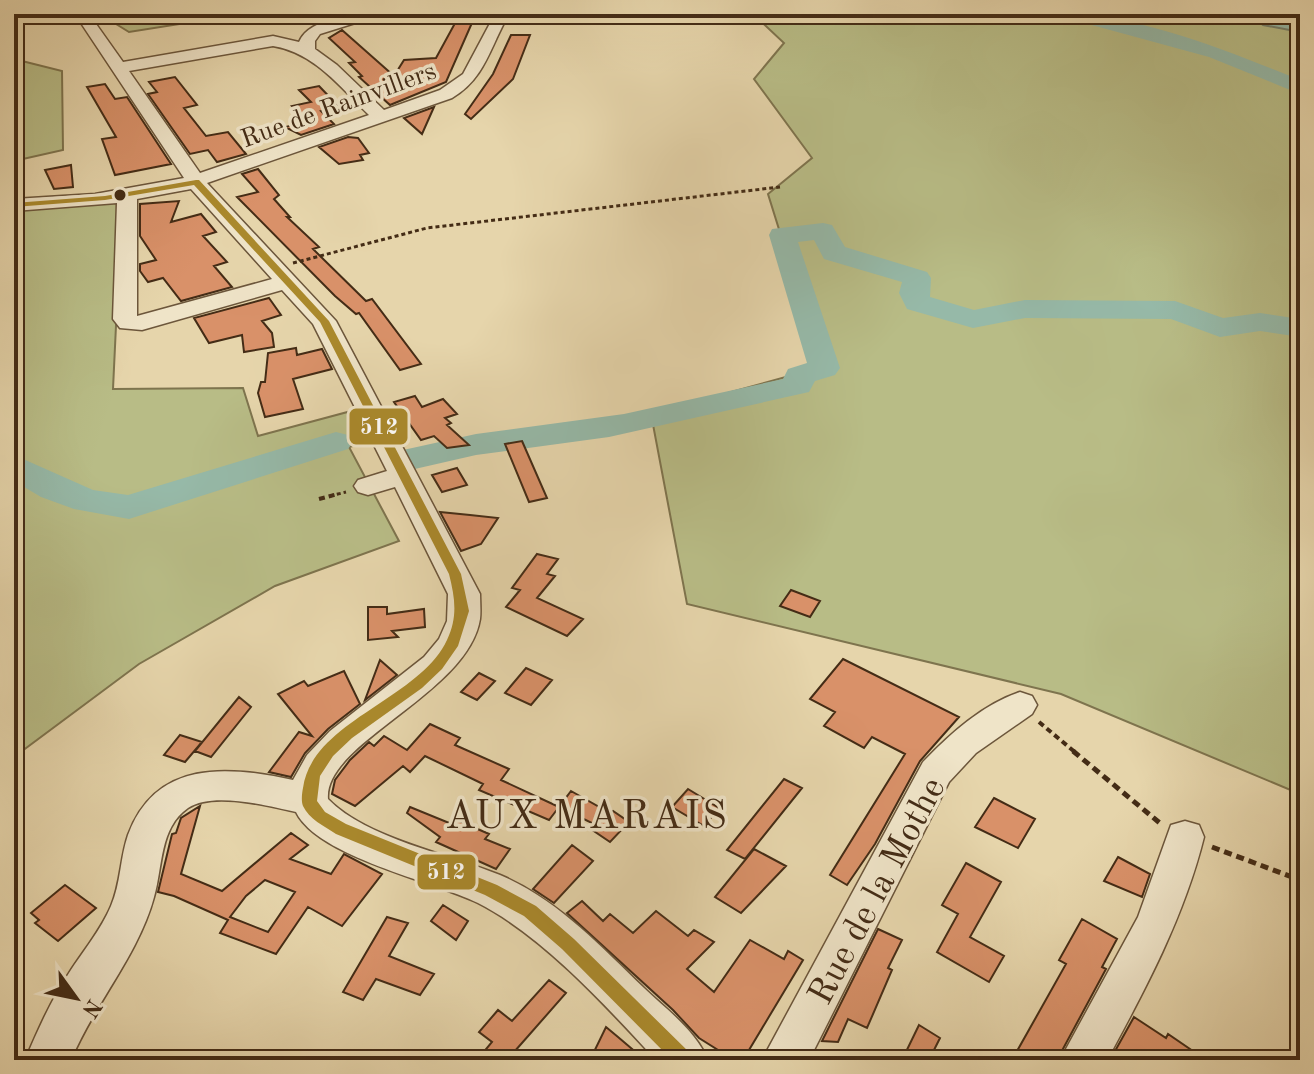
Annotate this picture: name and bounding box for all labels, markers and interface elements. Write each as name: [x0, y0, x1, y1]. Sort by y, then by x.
street label: Rue de Rainvillers: [238, 58, 440, 153]
unlabelled marker: [112, 187, 128, 203]
line badge: 512: [348, 407, 409, 446]
text: 512: [360, 417, 398, 439]
street label: Rue de la Mothe: [804, 772, 953, 1011]
district label: AUX MARAIS: [445, 798, 729, 838]
line badge: 512: [416, 853, 477, 891]
text: 512: [427, 862, 465, 884]
north arrow: [36, 958, 116, 1038]
text: N: [77, 995, 105, 1021]

